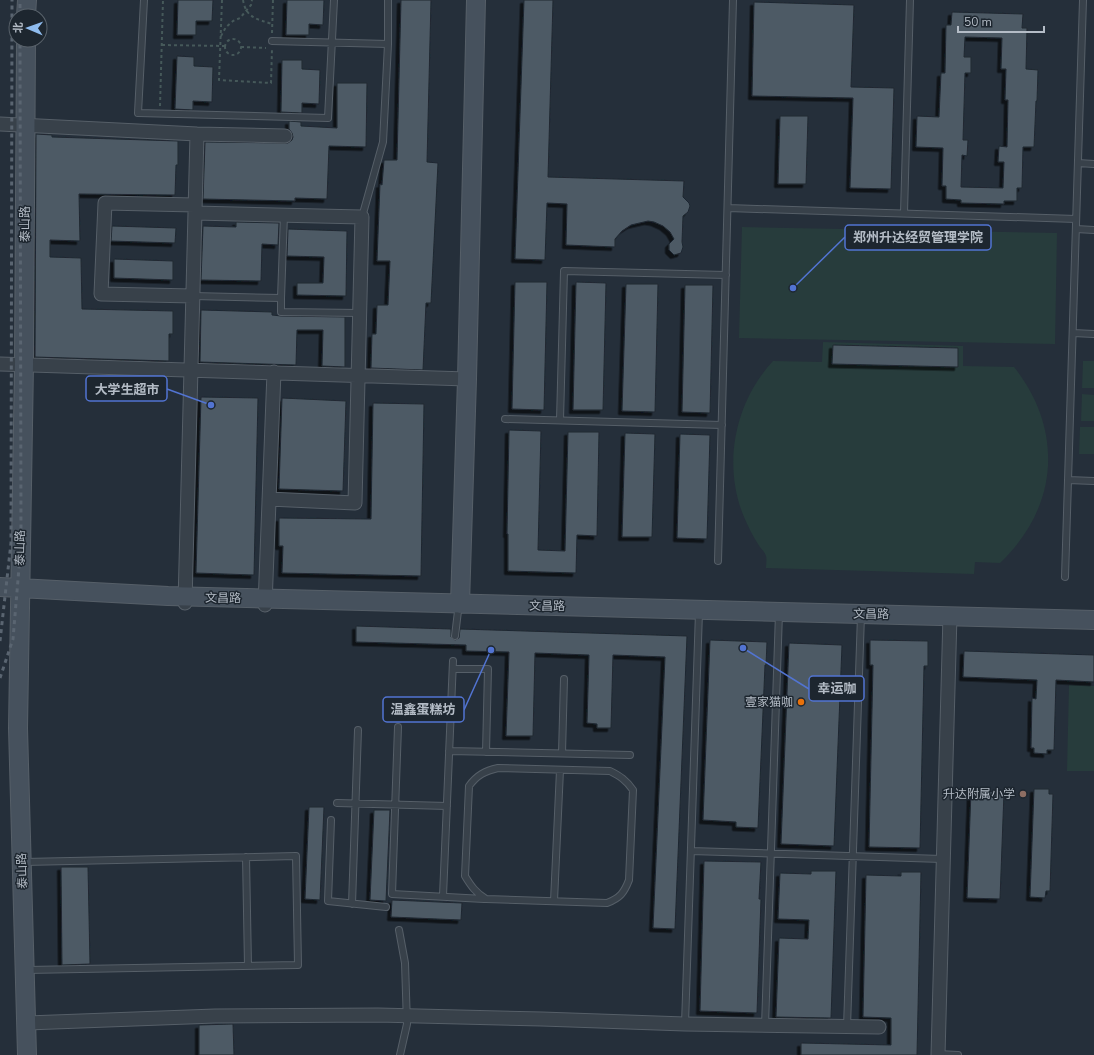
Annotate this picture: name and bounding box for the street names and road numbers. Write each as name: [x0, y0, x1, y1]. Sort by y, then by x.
street label: 泰山路: [17, 206, 33, 242]
street label: 泰山路: [12, 530, 28, 566]
street label: 文昌路: [205, 590, 241, 606]
street label: 文昌路: [529, 598, 565, 614]
street label: 文昌路: [853, 606, 889, 622]
street label: 泰山路: [13, 853, 31, 889]

